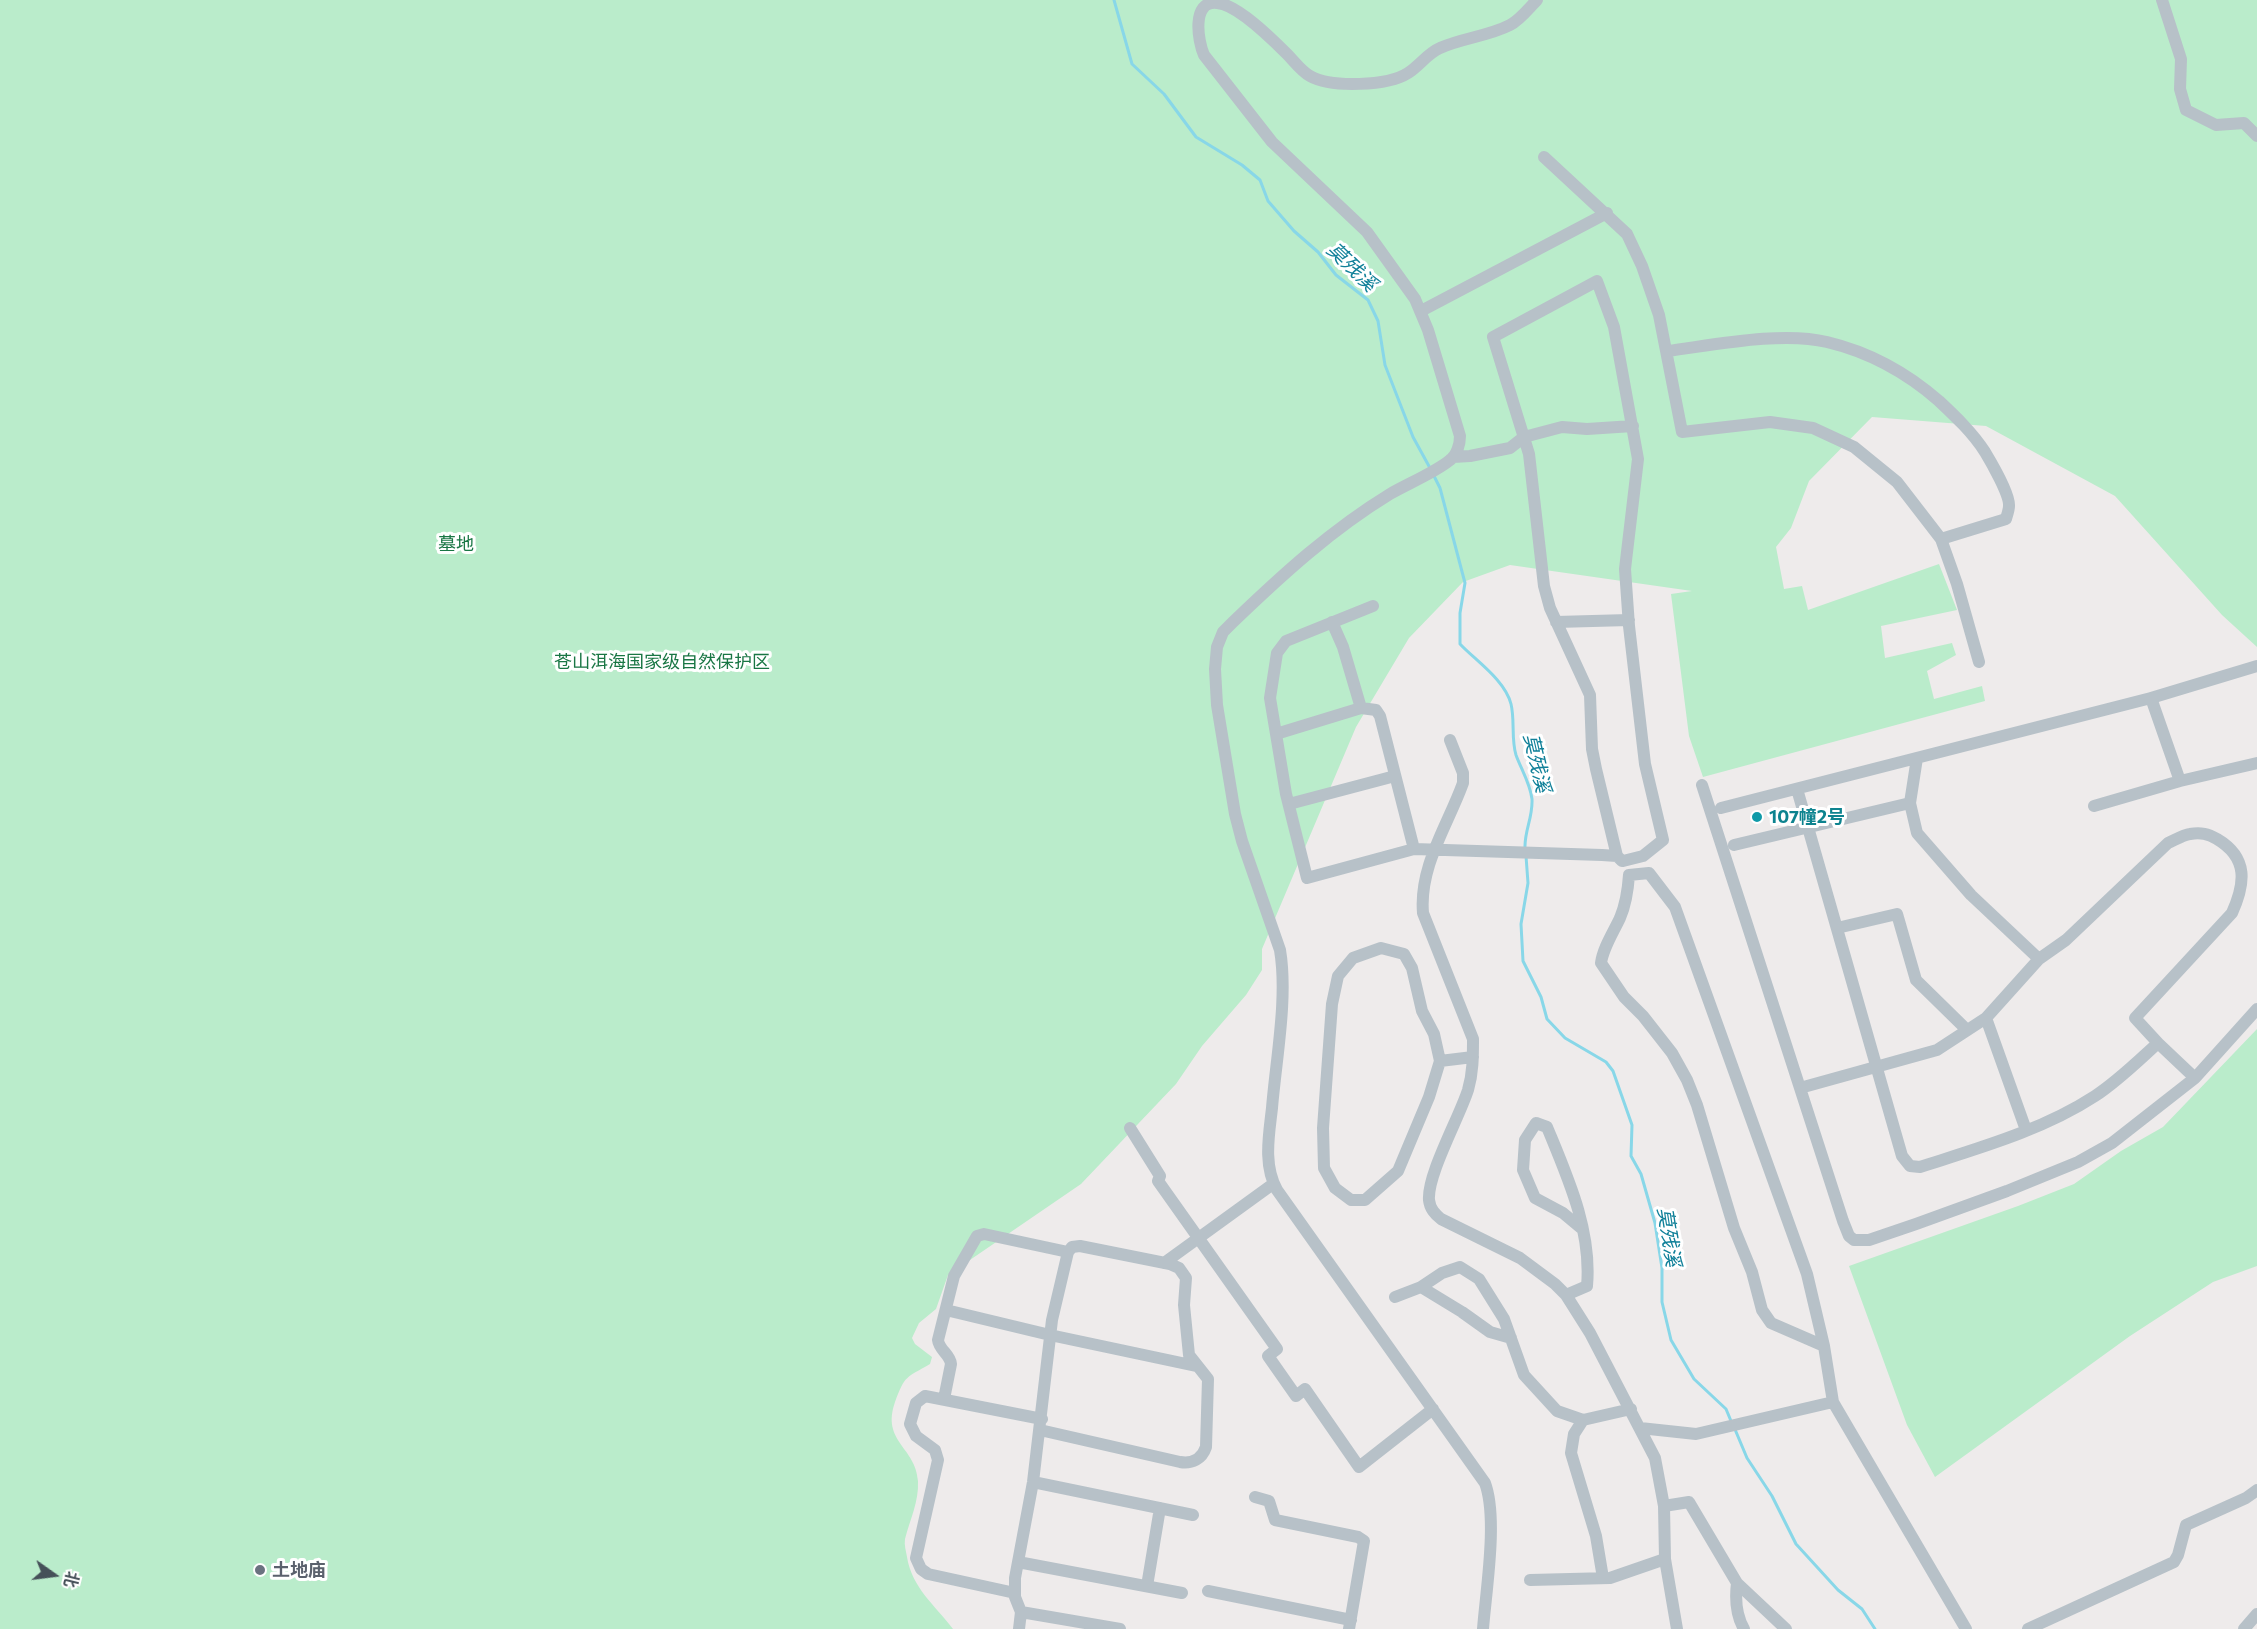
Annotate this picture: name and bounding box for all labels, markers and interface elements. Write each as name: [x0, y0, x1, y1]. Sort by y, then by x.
water label: 莫残溪: [1322, 238, 1382, 296]
park label: 墓地: [438, 533, 474, 555]
park label: 苍山洱海国家级自然保护区: [554, 651, 770, 673]
water label: 莫残溪: [1519, 731, 1555, 795]
place label: 107幢2号: [1769, 806, 1845, 828]
marker: 107幢2号: [1750, 810, 1764, 824]
water label: 莫残溪: [1652, 1205, 1686, 1269]
north arrow: [24, 1545, 84, 1605]
place label: 土地庙: [272, 1559, 326, 1581]
marker: 土地庙: [253, 1563, 267, 1577]
text: 北: [61, 1569, 83, 1590]

